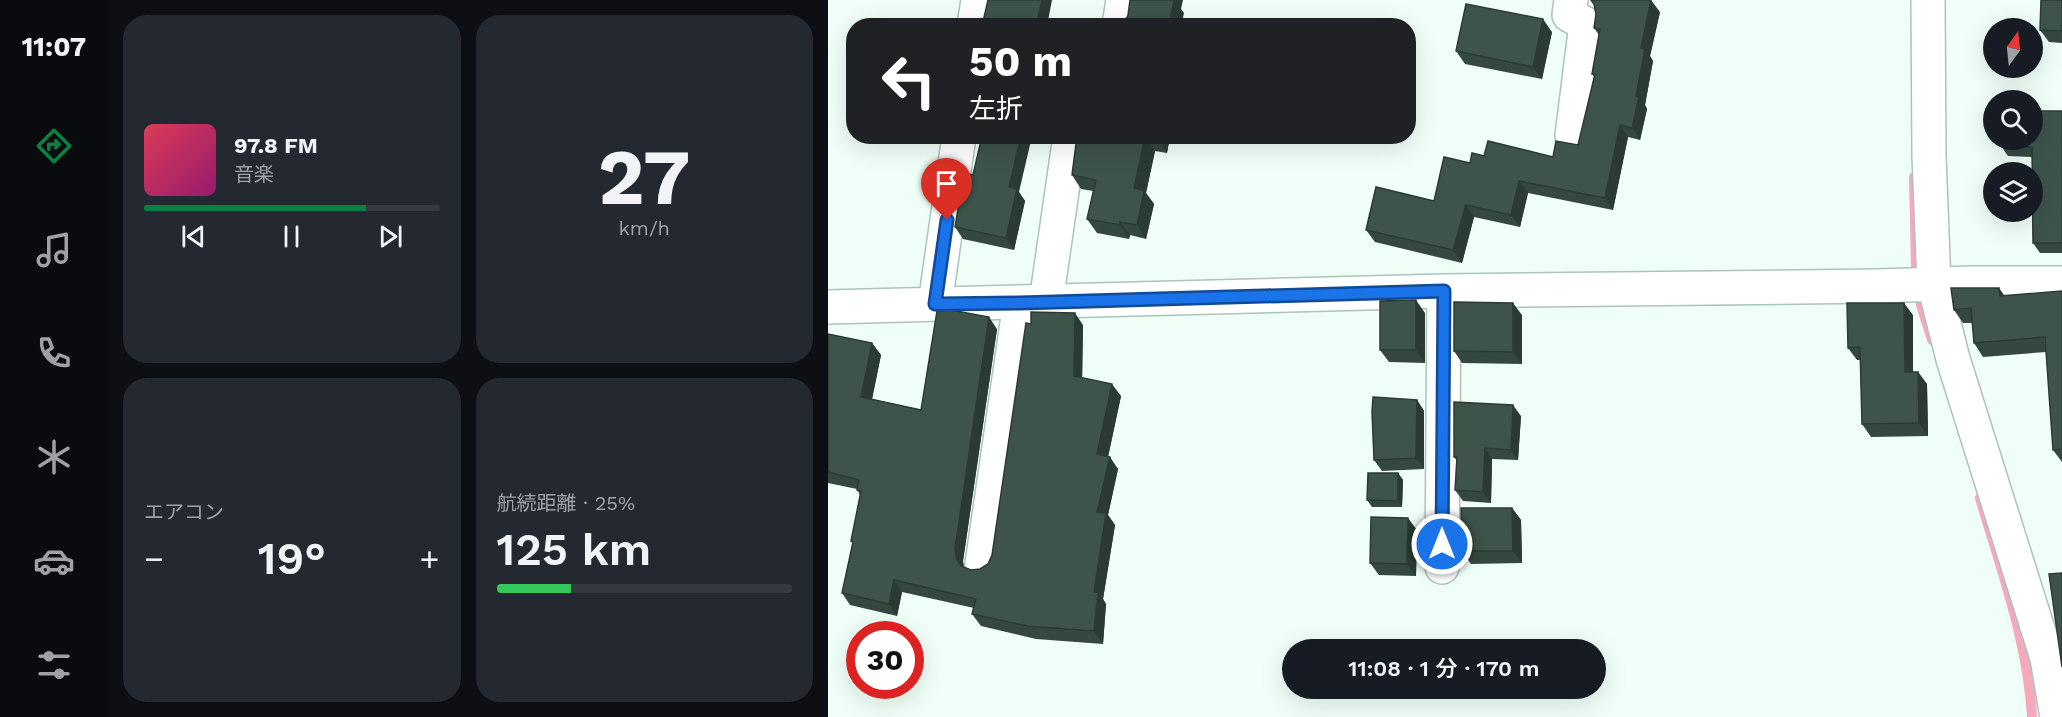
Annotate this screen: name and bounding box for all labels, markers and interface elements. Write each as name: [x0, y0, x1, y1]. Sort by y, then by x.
north arrow: [1983, 18, 2043, 78]
map controls: [1983, 18, 2043, 222]
text: 11:07: [22, 31, 86, 63]
text: 50 m: [969, 37, 1072, 86]
icon: left: [870, 42, 948, 120]
button: search: [1983, 90, 2043, 150]
text: 左折: [969, 93, 1023, 125]
icon: directions: [33, 125, 75, 167]
text: 27: [598, 131, 691, 223]
text: 97.8 FM: [234, 133, 318, 158]
pin: [921, 158, 972, 220]
text: 音楽: [234, 162, 274, 186]
button: layers: [1983, 162, 2043, 222]
icon: arrive: [930, 167, 963, 200]
text: km/h: [618, 216, 670, 240]
icon: previous: [177, 220, 210, 253]
icon: pause: [275, 220, 308, 253]
icon: next: [374, 220, 407, 253]
icon: music: [33, 229, 75, 271]
icon: phone: [33, 332, 75, 374]
icon: climate: [33, 436, 75, 478]
text: 航続距離 · 25%: [497, 491, 635, 515]
text: エアコン: [144, 500, 224, 524]
position arrow: [1410, 512, 1474, 576]
text: 125 km: [497, 523, 651, 576]
text: 19°: [258, 532, 326, 585]
text: −: [144, 539, 164, 578]
text: +: [420, 539, 440, 578]
icon: car: [33, 540, 75, 582]
speed limit sign: 30: [846, 621, 924, 699]
icon: filters: [33, 644, 75, 686]
text: 11:08 · 1 分 · 170 m: [1348, 656, 1540, 681]

